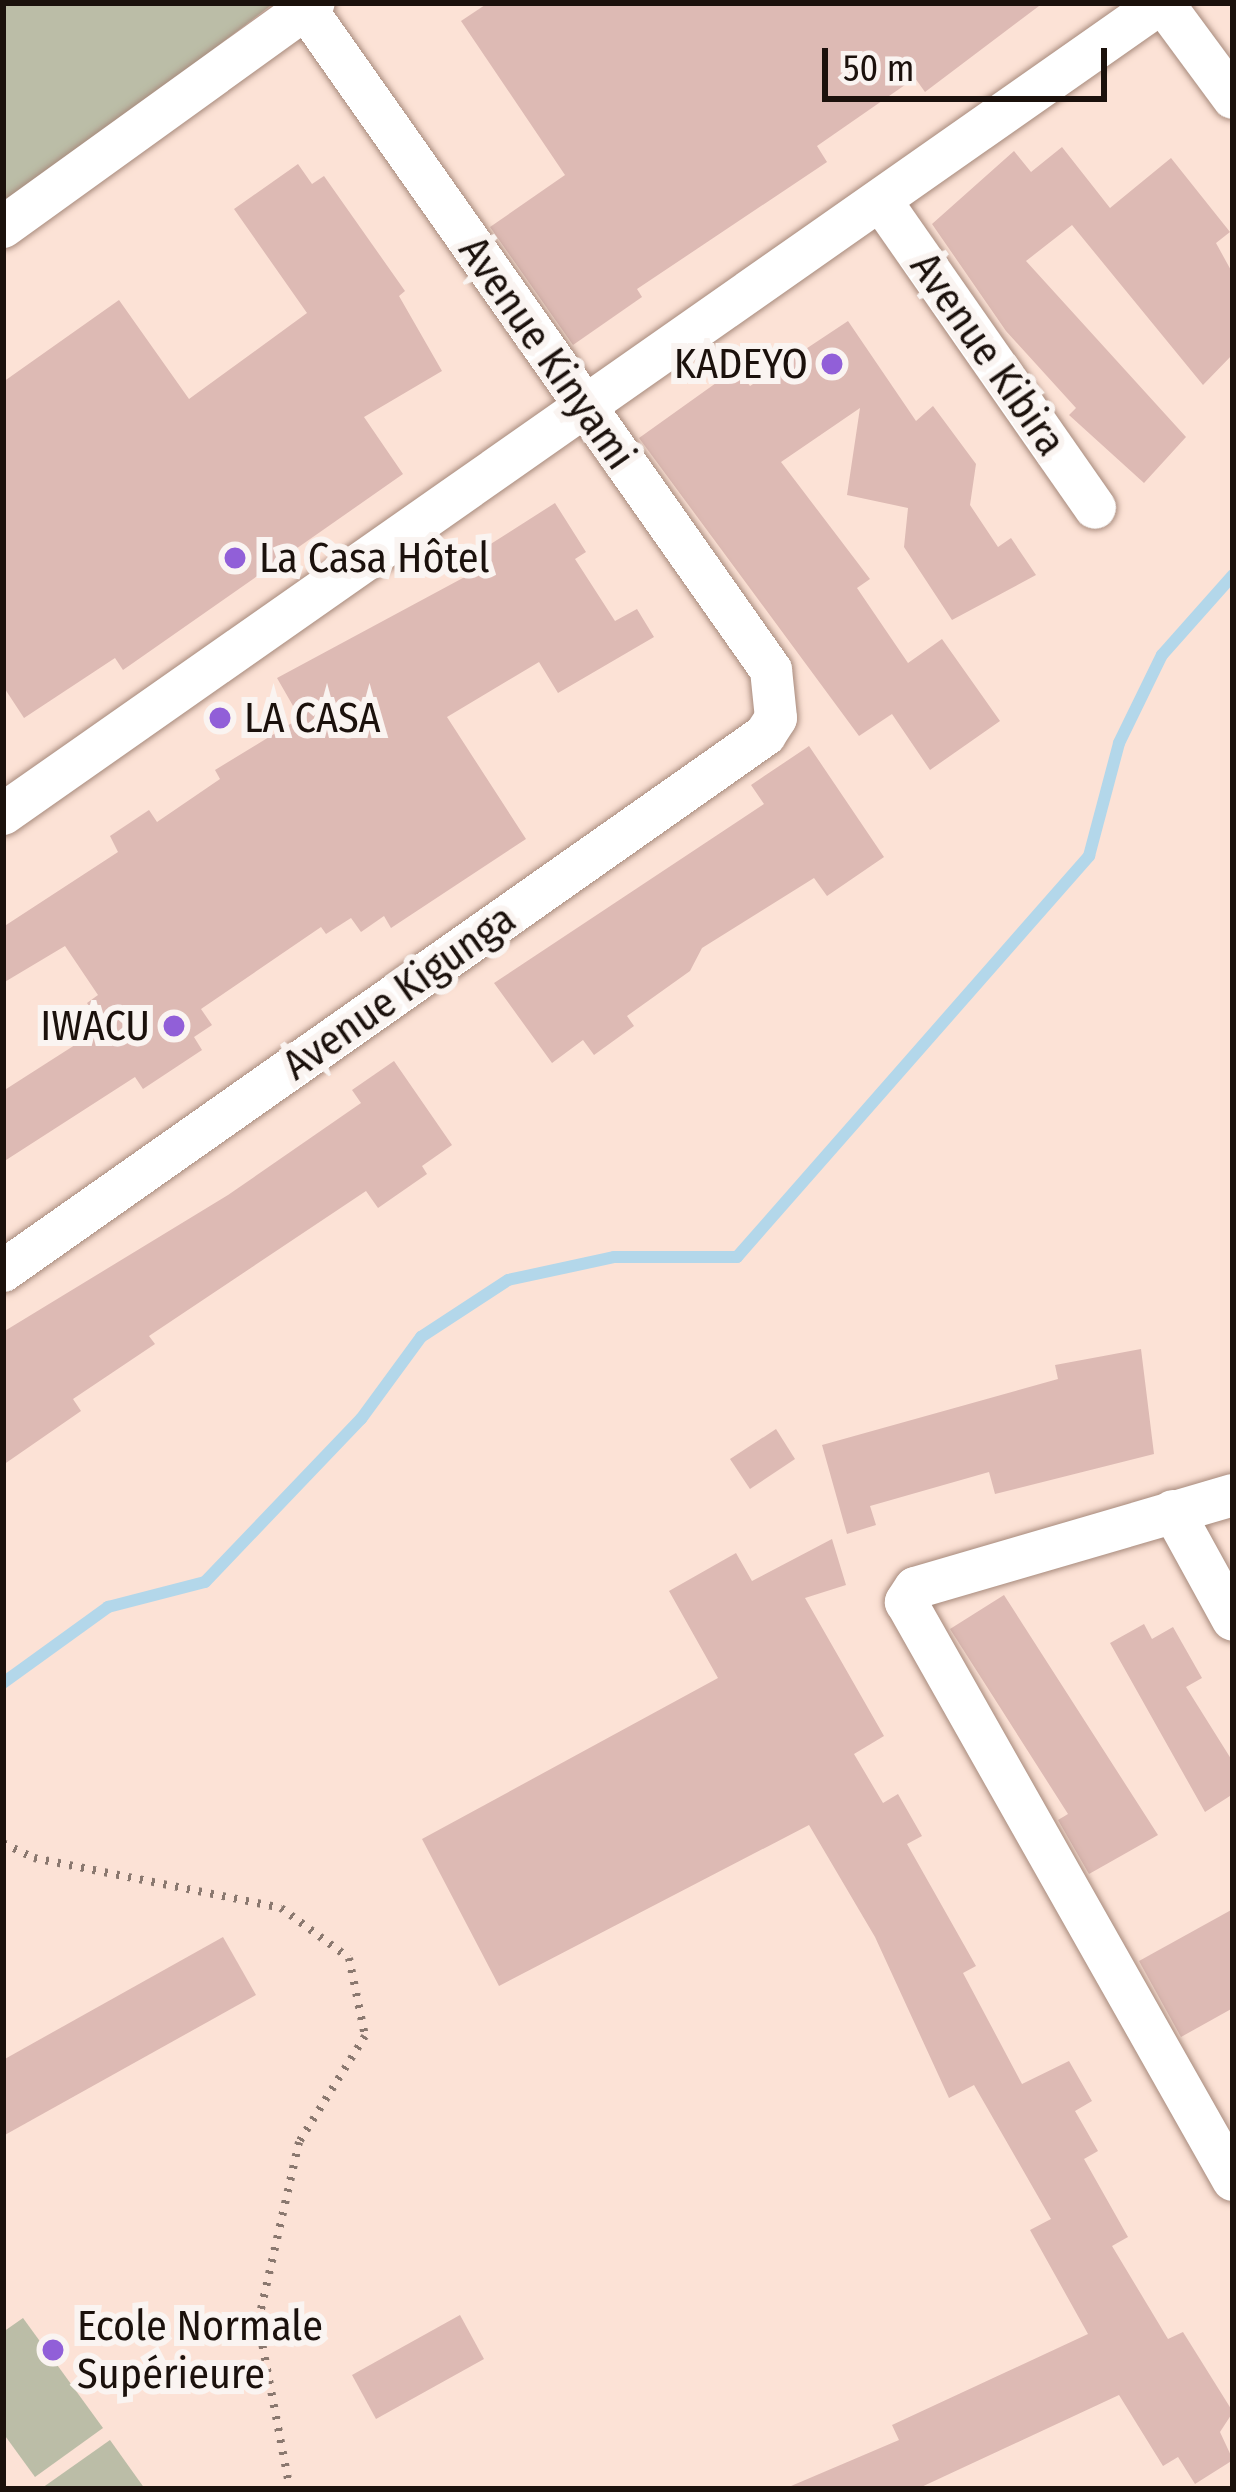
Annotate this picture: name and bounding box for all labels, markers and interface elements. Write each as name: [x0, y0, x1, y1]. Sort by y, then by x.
scale bar: [828, 24, 1113, 98]
text: 50 m: [843, 47, 914, 91]
street label: Avenue Kinyami: [448, 227, 646, 479]
street label: Avenue Kibira: [900, 243, 1076, 465]
place label: KADEYO: [674, 339, 808, 389]
marker: KADEYO: [819, 351, 845, 377]
place label: La Casa Hôtel: [259, 533, 490, 583]
marker: La Casa Hôtel: [222, 545, 248, 571]
place label: LA CASA: [244, 693, 381, 743]
marker: LA CASA: [207, 705, 233, 731]
street label: Avenue Kigunga: [273, 893, 525, 1091]
place label: IWACU: [40, 1001, 150, 1051]
marker: IWACU: [161, 1013, 187, 1039]
place label: Ecole Normale Supérieure: [77, 2301, 323, 2400]
marker: Ecole Normale Supérieure: [40, 2337, 66, 2363]

